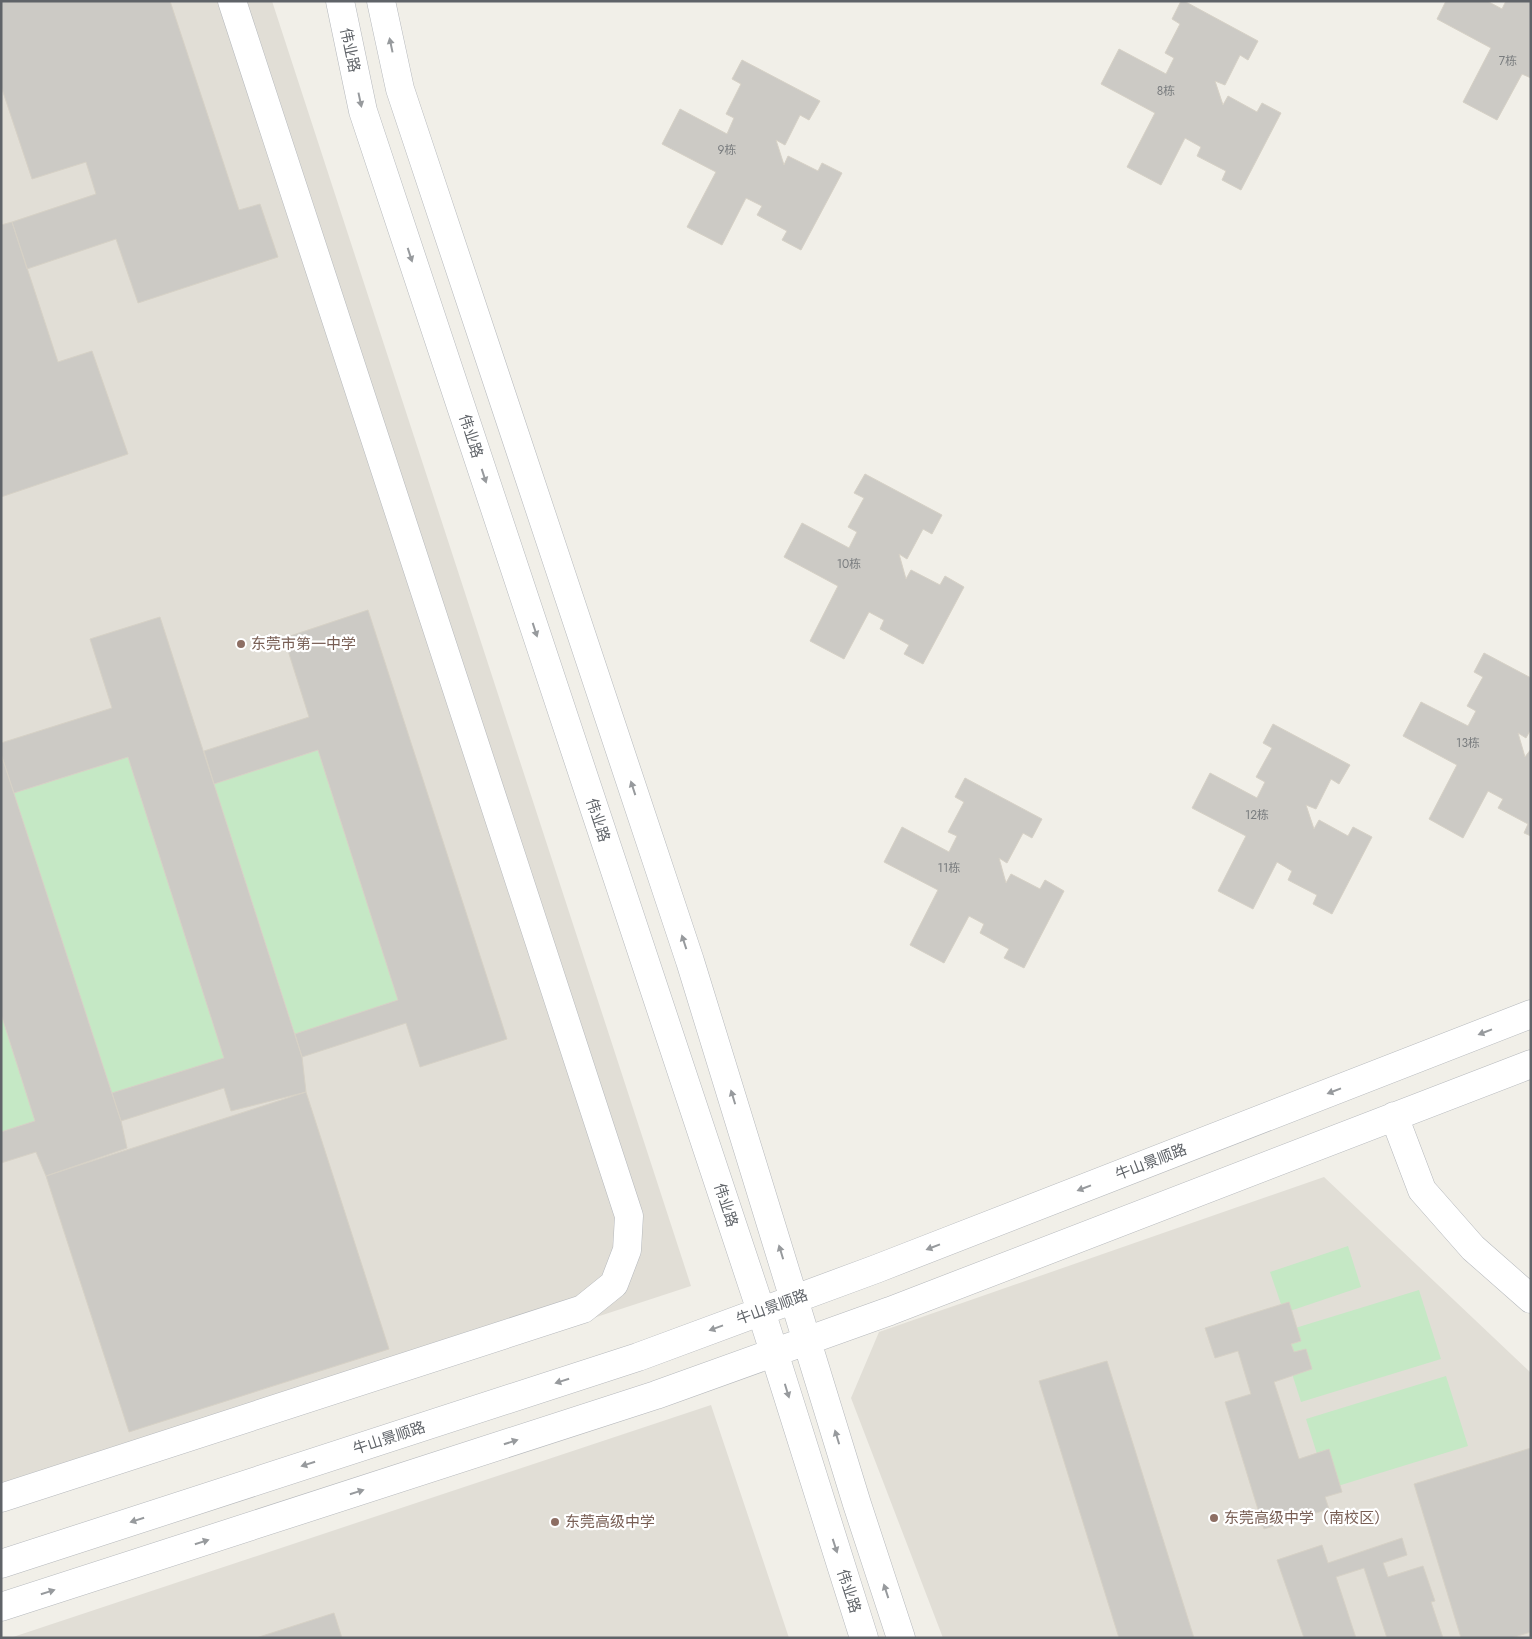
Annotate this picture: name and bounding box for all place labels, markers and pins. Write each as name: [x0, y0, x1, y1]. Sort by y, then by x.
place label: 东莞市第一中学: [251, 633, 356, 655]
marker: 东莞市第一中学: [235, 638, 247, 650]
place label: 东莞高级中学（南校区）: [1224, 1507, 1389, 1529]
place label: 东莞高级中学: [565, 1511, 655, 1533]
marker: 东莞高级中学（南校区）: [1208, 1512, 1220, 1524]
marker: 东莞高级中学: [549, 1516, 561, 1528]

